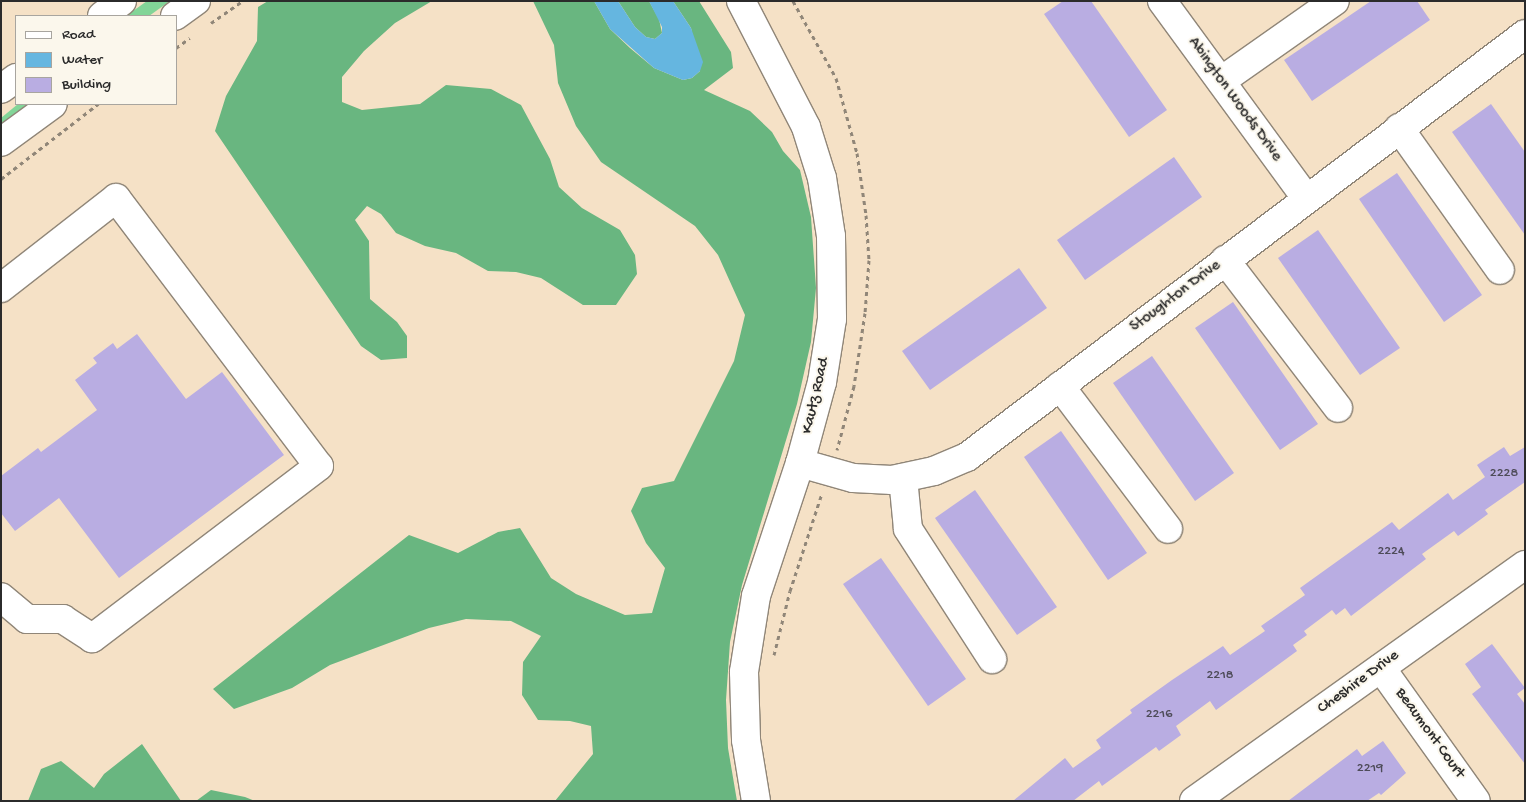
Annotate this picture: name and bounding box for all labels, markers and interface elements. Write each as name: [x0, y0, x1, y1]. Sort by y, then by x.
legend: [15, 15, 178, 105]
text: Road: [62, 26, 95, 44]
street label: Abington Woods Drive: [1183, 34, 1285, 166]
text: Water: [62, 51, 102, 69]
text: Building: [62, 76, 111, 94]
street label: Stoughton Drive: [1127, 257, 1225, 337]
street label: Kautz Road: [799, 356, 835, 436]
house number: 2228: [1490, 466, 1518, 482]
house number: 2224: [1377, 544, 1405, 560]
street label: Cheshire Drive: [1314, 647, 1404, 719]
house number: 2218: [1206, 668, 1234, 684]
street label: Beaumont Court: [1390, 685, 1468, 783]
house number: 2216: [1146, 707, 1172, 723]
house number: 2219: [1357, 761, 1383, 777]

